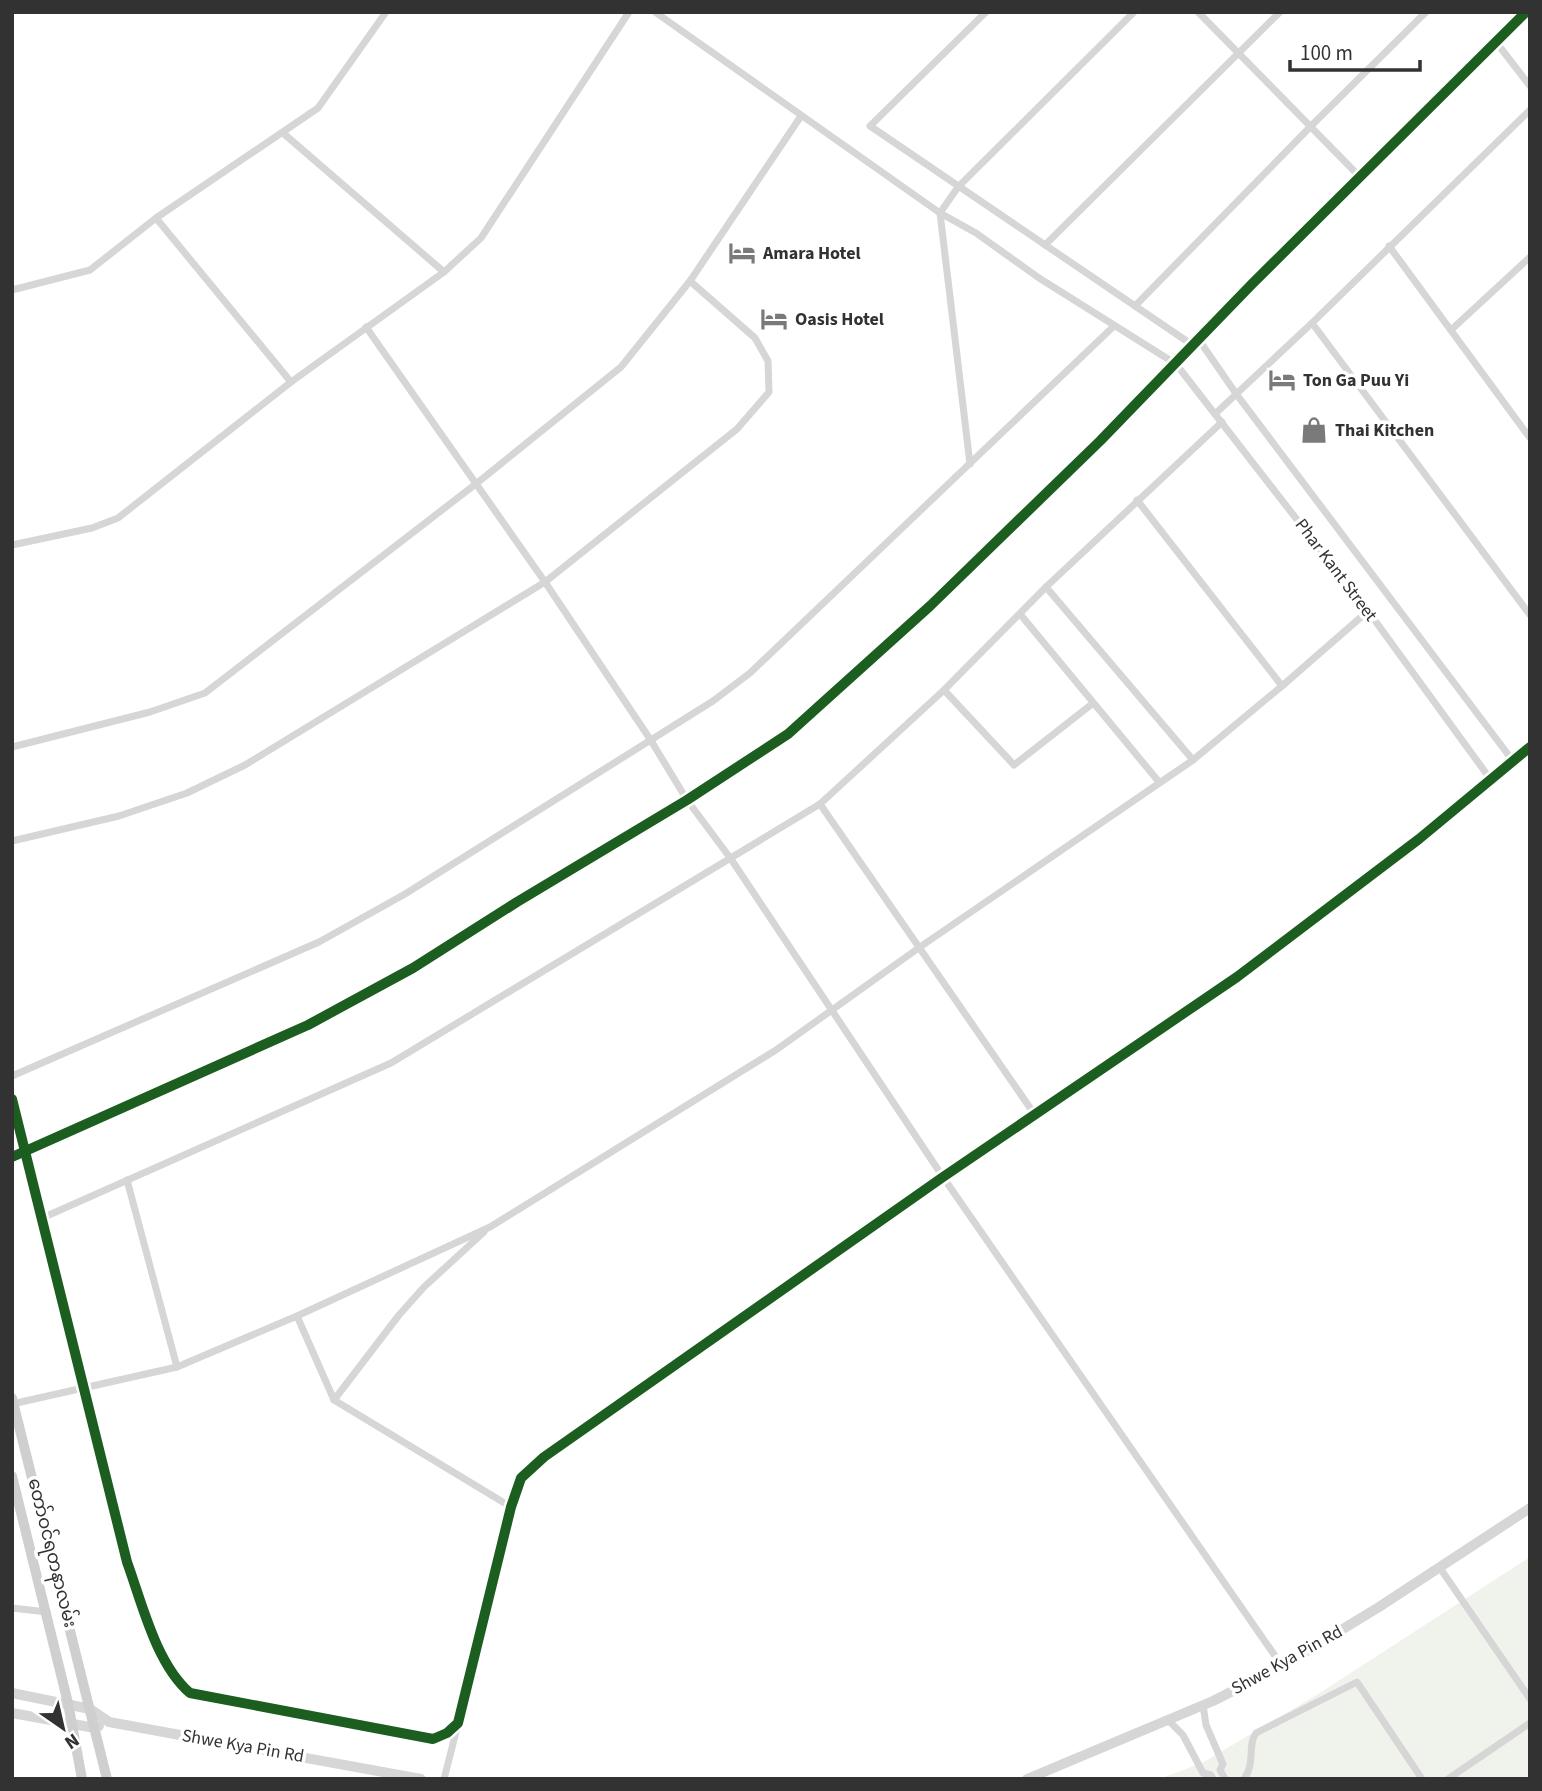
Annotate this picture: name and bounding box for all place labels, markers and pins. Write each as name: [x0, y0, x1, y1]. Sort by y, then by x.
hotel icon: Amara Hotel: [727, 238, 757, 268]
place label: Amara Hotel: [762, 241, 861, 266]
hotel icon: Oasis Hotel: [759, 304, 789, 334]
place label: Oasis Hotel: [795, 307, 884, 332]
hotel icon: Ton Ga Puu Yi: [1267, 365, 1297, 395]
place label: Ton Ga Puu Yi: [1303, 368, 1409, 393]
shop icon: Thai Kitchen: [1299, 415, 1329, 445]
place label: Thai Kitchen: [1335, 418, 1434, 443]

